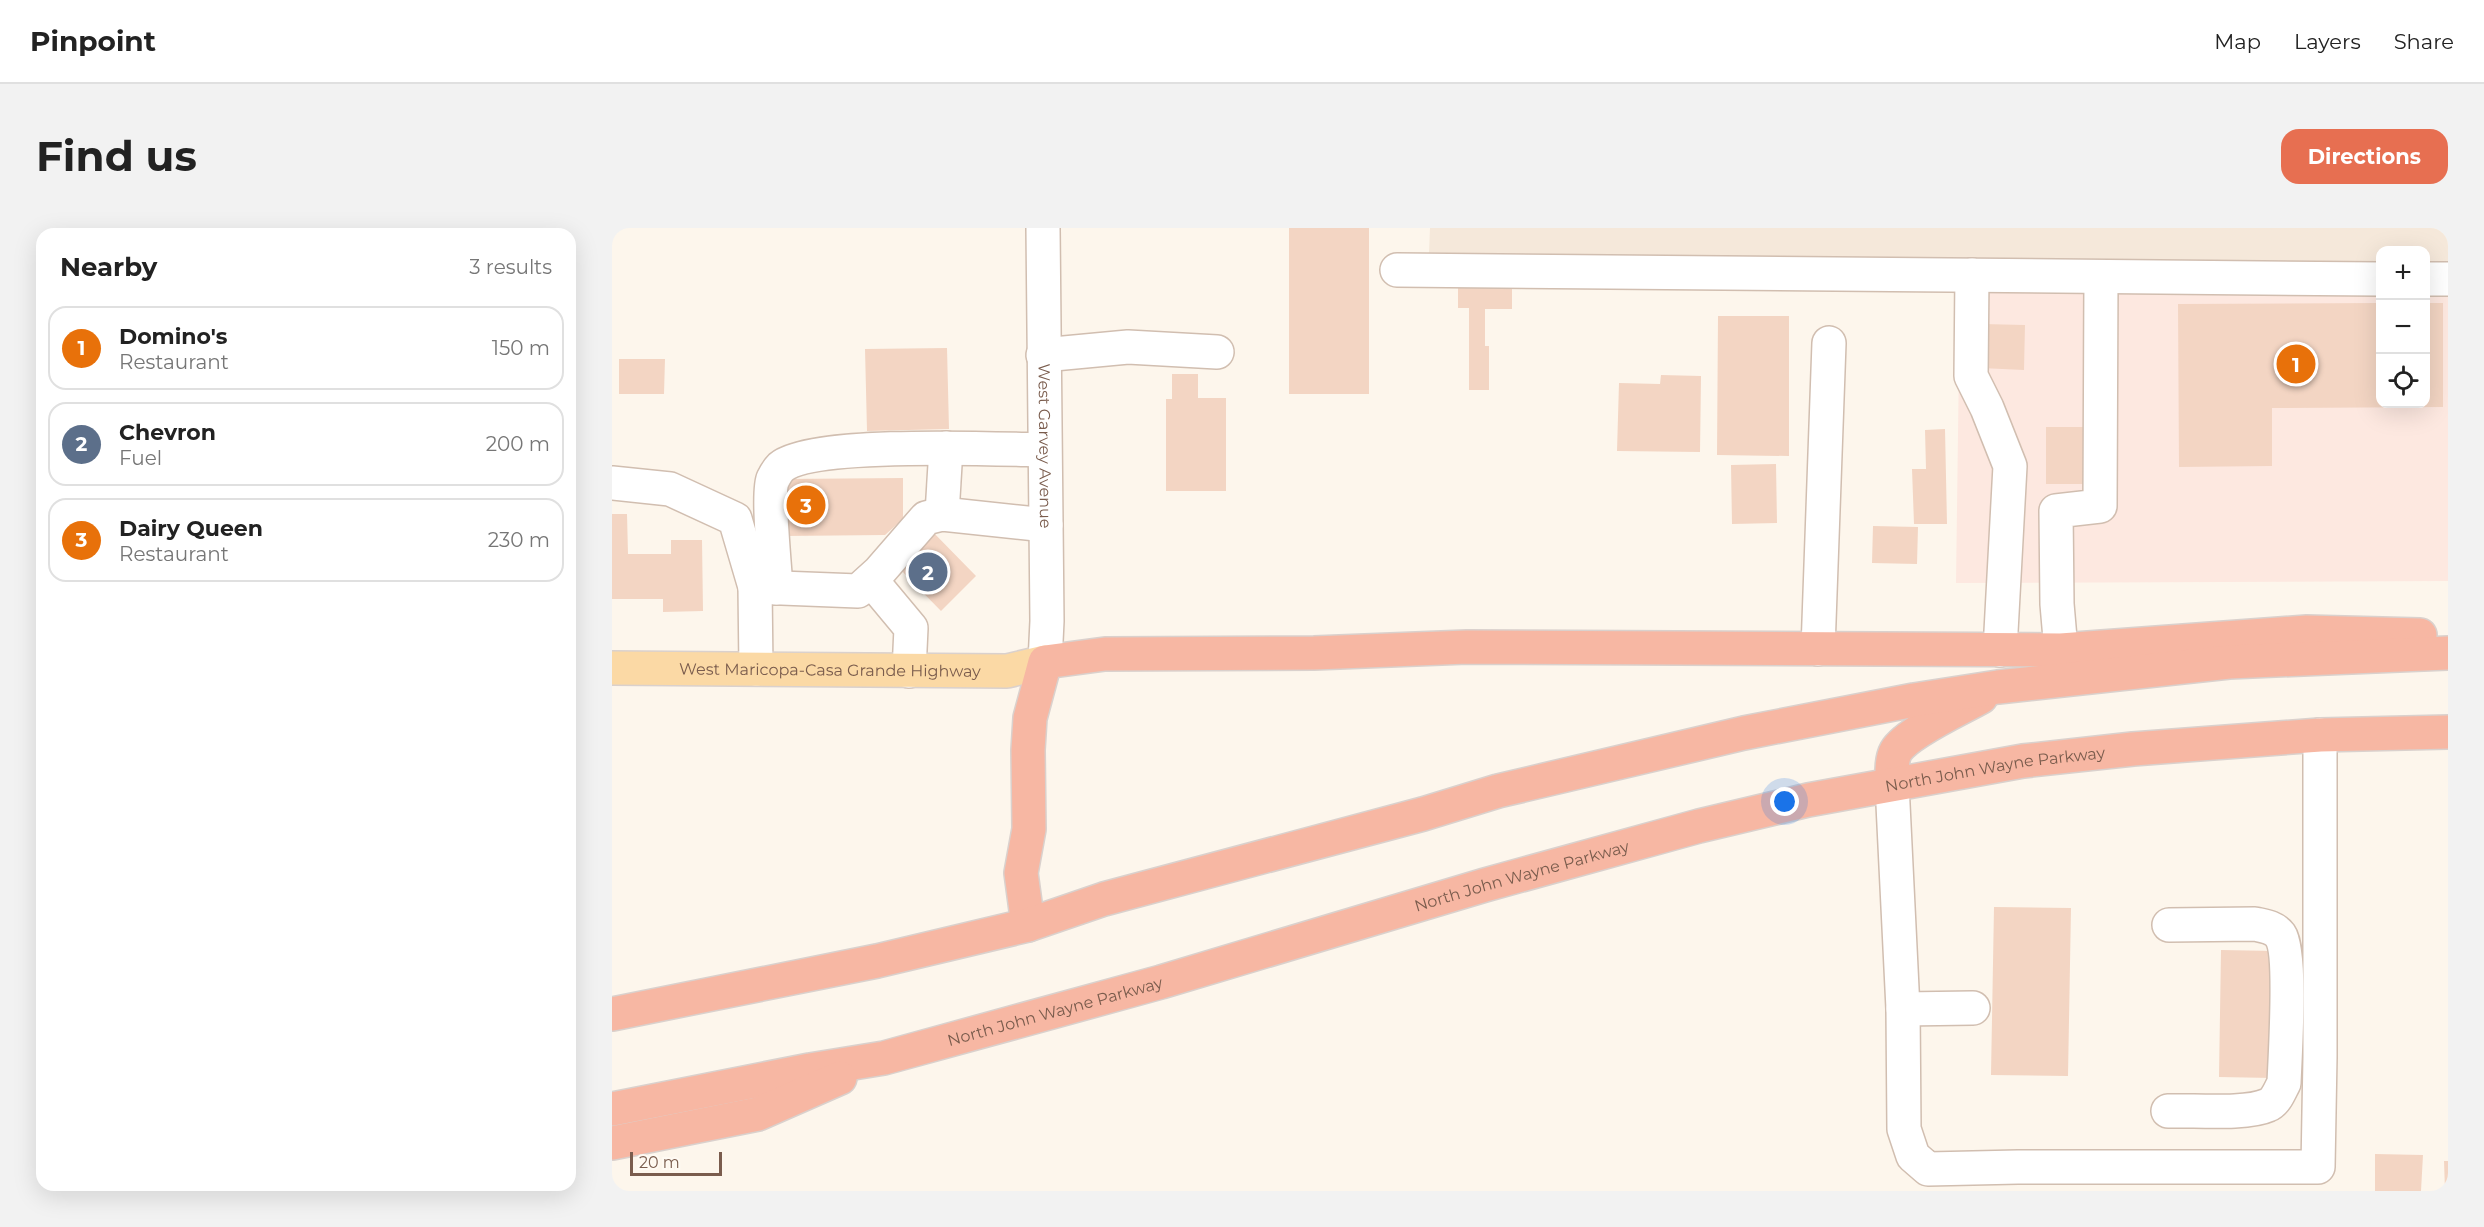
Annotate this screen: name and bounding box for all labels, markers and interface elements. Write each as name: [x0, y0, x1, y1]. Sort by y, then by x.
text: Pinpoint: [30, 24, 156, 58]
text: Map: [2214, 29, 2261, 54]
text: Layers: [2294, 29, 2361, 54]
text: Share: [2394, 29, 2454, 54]
button: Directions: [2281, 129, 2448, 184]
text: Find us: [36, 130, 197, 182]
map controls: [2376, 246, 2430, 408]
button: +: [2376, 246, 2430, 300]
text: Nearby: [60, 251, 157, 283]
text: 3 results: [469, 255, 552, 279]
button: −: [2376, 300, 2430, 354]
text: Domino's: [119, 323, 227, 350]
text: 1: [78, 336, 85, 360]
text: 150 m: [492, 336, 550, 360]
pin: 1: [2276, 342, 2316, 386]
text: Restaurant: [119, 350, 229, 374]
button: locate: [2376, 354, 2430, 408]
street label: West Garvey Avenue: [1035, 363, 1056, 529]
text: Chevron: [119, 419, 216, 446]
text: 2: [76, 432, 87, 456]
text: 200 m: [486, 432, 550, 456]
text: Fuel: [119, 446, 162, 470]
pin: 3: [786, 482, 826, 528]
text: Dairy Queen: [119, 515, 263, 542]
text: 3: [76, 528, 87, 552]
text: 230 m: [488, 528, 550, 552]
text: Restaurant: [119, 542, 229, 566]
pin: 2: [908, 550, 948, 594]
street label: West Maricopa-Casa Grande Highway: [679, 659, 981, 680]
street label: North John Wayne Parkway: [1884, 743, 2106, 795]
your location: [1770, 787, 1799, 816]
street label: North John Wayne Parkway: [1412, 836, 1631, 915]
street label: North John Wayne Parkway: [945, 972, 1165, 1050]
scale bar: [630, 1149, 722, 1176]
text: 20 m: [639, 1153, 680, 1172]

